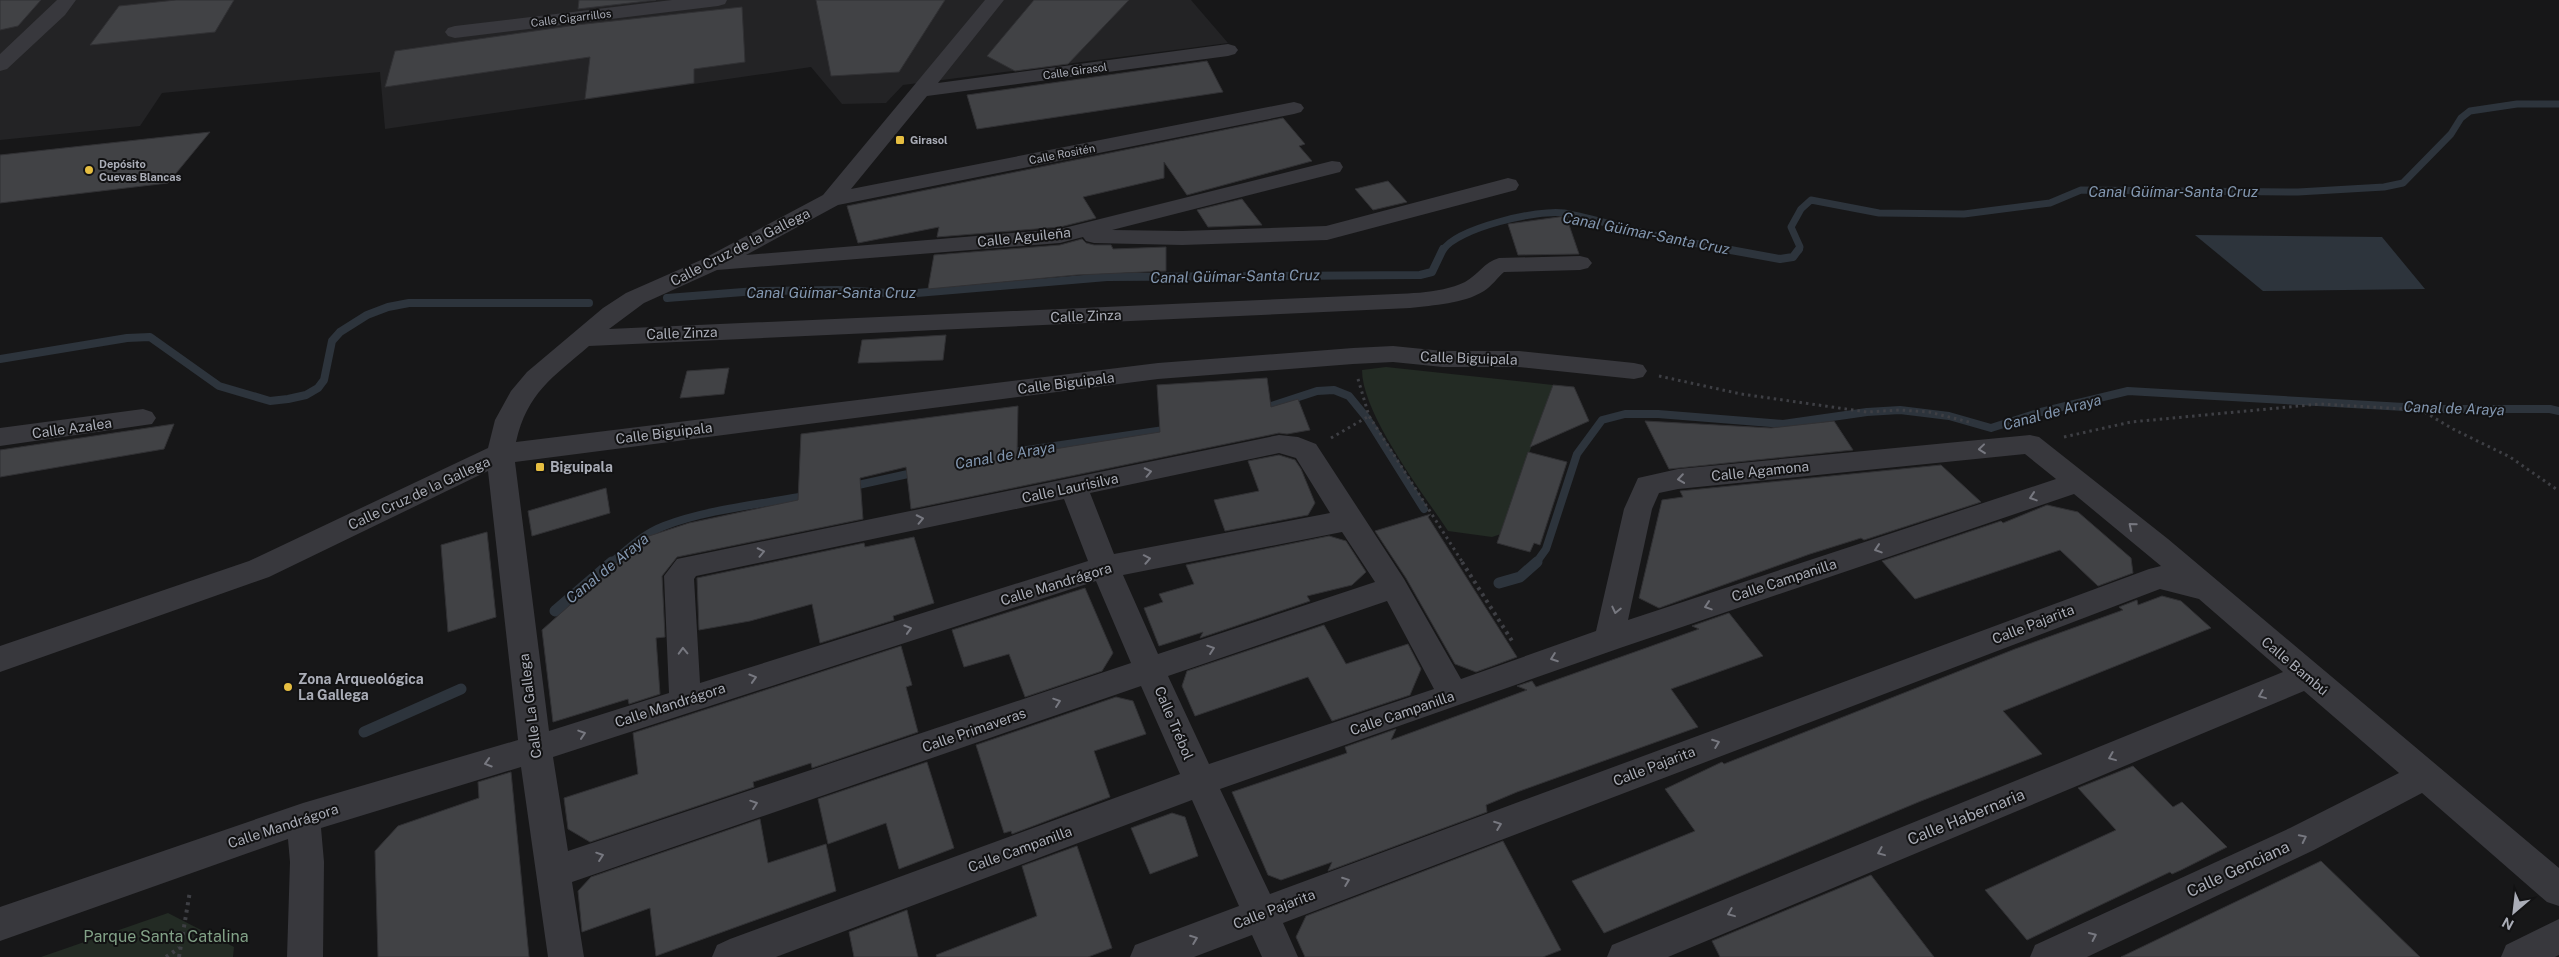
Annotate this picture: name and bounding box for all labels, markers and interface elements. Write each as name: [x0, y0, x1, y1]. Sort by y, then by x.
street label: Calle Cigarrillos: [530, 7, 612, 29]
street label: Calle Girasol: [1042, 61, 1108, 81]
marker: Girasol: [894, 134, 906, 146]
place label: Girasol: [910, 134, 948, 146]
street label: Calle Rositén: [1028, 142, 1096, 166]
place label: Depósito Cuevas Blancas: [99, 158, 182, 183]
marker: Depósito Cuevas Blancas: [83, 164, 95, 176]
water label: Canal Güímar-Santa Cruz: [2088, 183, 2258, 200]
street label: Calle Cruz de la Gallega: [667, 205, 813, 289]
water label: Canal Güímar-Santa Cruz: [1561, 208, 1731, 258]
street label: Calle Aguileña: [976, 224, 1072, 250]
water label: Canal Güímar-Santa Cruz: [1150, 266, 1320, 286]
water label: Canal Güímar-Santa Cruz: [746, 284, 916, 301]
street label: Calle Zinza: [1050, 307, 1122, 325]
street label: Calle Zinza: [646, 324, 718, 342]
street label: Calle Biguipala: [1420, 348, 1518, 368]
street label: Calle Biguipala: [1017, 369, 1115, 397]
water label: Canal de Araya: [2001, 391, 2103, 433]
water label: Canal de Araya: [2403, 398, 2505, 418]
street label: Calle Azalea: [31, 414, 113, 442]
street label: Calle Biguipala: [615, 419, 713, 447]
water label: Canal de Araya: [954, 438, 1056, 472]
one-way arrow: [1978, 443, 1986, 454]
street label: Calle Cruz de la Gallega: [346, 453, 492, 533]
street label: Calle Agamona: [1710, 458, 1810, 484]
place label: Biguipala: [550, 459, 613, 475]
marker: Biguipala: [534, 461, 546, 473]
one-way arrow: [1143, 467, 1152, 478]
street label: Calle Laurisilva: [1020, 470, 1120, 506]
one-way arrow: [1677, 473, 1685, 484]
one-way arrow: [2029, 492, 2037, 502]
one-way arrow: [916, 514, 925, 525]
one-way arrow: [2128, 522, 2137, 531]
water label: Canal de Araya: [562, 530, 652, 606]
one-way arrow: [1875, 543, 1883, 553]
one-way arrow: [757, 547, 765, 557]
one-way arrow: [1143, 555, 1152, 565]
street label: Calle Campanilla: [1729, 555, 1839, 605]
street label: Calle Mandrágora: [998, 559, 1114, 609]
one-way arrow: [1704, 600, 1712, 610]
street label: Calle Pajarita: [1990, 601, 2076, 647]
one-way arrow: [1611, 605, 1621, 614]
one-way arrow: [903, 625, 911, 635]
street label: Calle Bambú: [2258, 633, 2332, 699]
one-way arrow: [1206, 645, 1215, 655]
one-way arrow: [677, 647, 688, 655]
one-way arrow: [1550, 652, 1559, 662]
street label: Calle La Gallega: [516, 653, 544, 759]
place label: Zona Arqueológica La Gallega: [298, 671, 424, 703]
one-way arrow: [748, 674, 756, 684]
street label: Calle Mandrágora: [613, 680, 727, 730]
marker: Zona Arqueológica La Gallega: [282, 681, 294, 693]
street label: Calle Trébol: [1151, 684, 1197, 762]
street label: Calle Campanilla: [1348, 688, 1456, 738]
one-way arrow: [2258, 689, 2267, 699]
one-way arrow: [1052, 698, 1061, 708]
street label: Calle Primaveras: [920, 705, 1028, 755]
one-way arrow: [577, 729, 585, 739]
one-way arrow: [1711, 739, 1719, 749]
street label: Calle Pajarita: [1611, 743, 1697, 789]
one-way arrow: [2108, 750, 2117, 761]
one-way arrow: [485, 757, 493, 767]
street label: Calle Habernaria: [1905, 785, 2027, 849]
one-way arrow: [749, 800, 758, 810]
street label: Calle Mandrágora: [226, 801, 340, 851]
one-way arrow: [1493, 820, 1502, 831]
street label: Calle Campanilla: [966, 823, 1074, 875]
one-way arrow: [2298, 834, 2307, 844]
street label: Calle Genciana: [2184, 837, 2292, 901]
one-way arrow: [1877, 845, 1886, 856]
one-way arrow: [595, 852, 604, 862]
one-way arrow: [1341, 877, 1349, 887]
street label: Calle Pajarita: [1231, 886, 1317, 932]
north arrow: [2489, 887, 2539, 937]
one-way arrow: [1727, 908, 1735, 918]
text: N: [2499, 914, 2516, 933]
park label: Parque Santa Catalina: [83, 927, 249, 946]
one-way arrow: [2088, 932, 2097, 943]
one-way arrow: [1189, 935, 1198, 946]

